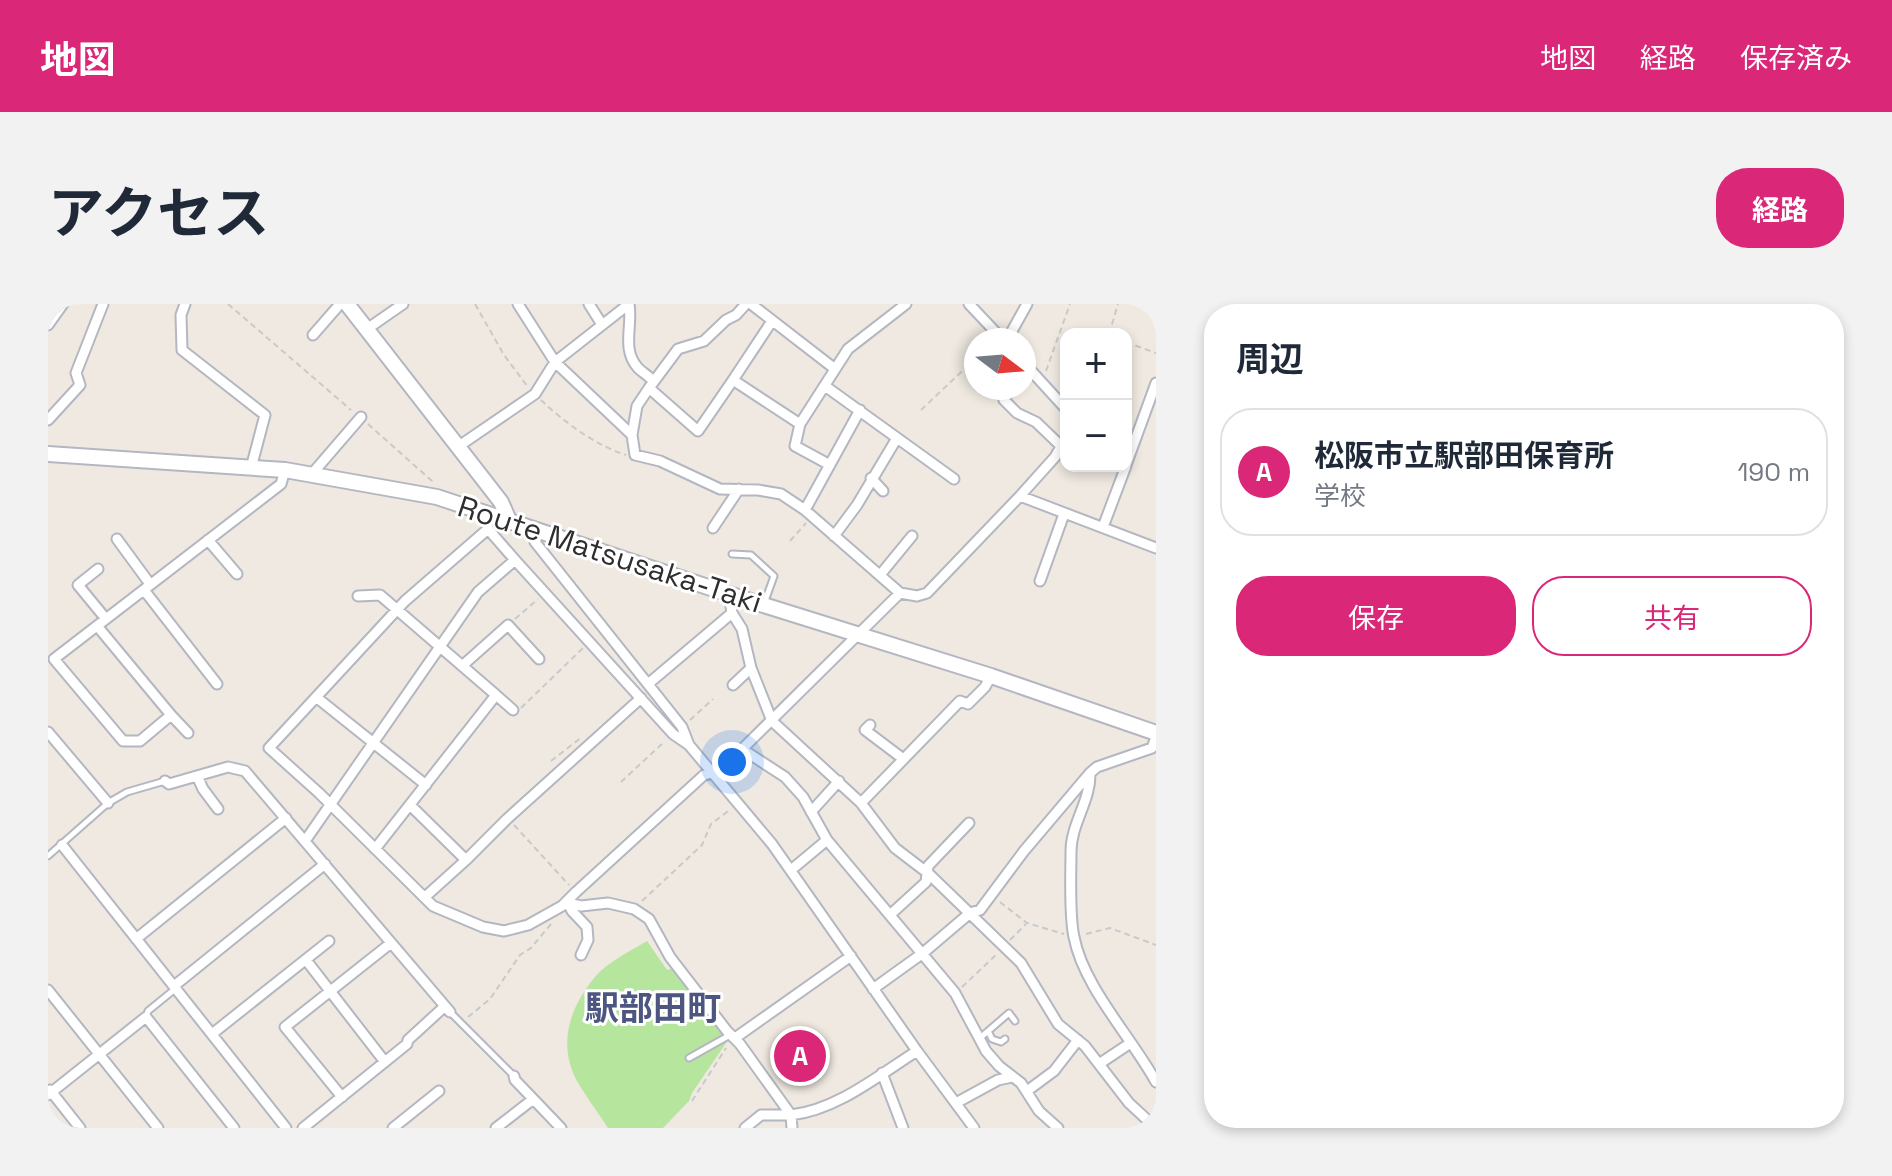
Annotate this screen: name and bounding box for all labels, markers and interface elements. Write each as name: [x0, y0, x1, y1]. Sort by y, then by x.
text: 地図: [40, 36, 116, 84]
text: 地図: [1540, 40, 1596, 76]
text: 経路: [1640, 40, 1696, 76]
text: 保存済み: [1740, 40, 1852, 76]
button: 経路: [1716, 168, 1844, 248]
text: アクセス: [48, 178, 269, 249]
north arrow: [964, 328, 1036, 400]
map controls: [1060, 328, 1132, 472]
button: +: [1060, 328, 1132, 400]
text: 周辺: [1236, 338, 1304, 381]
button: −: [1060, 400, 1132, 472]
text: 松阪市立駅部田保育所: [1314, 436, 1614, 475]
text: A: [1256, 455, 1272, 489]
text: 190 m: [1738, 455, 1810, 489]
text: 学校: [1314, 479, 1366, 513]
street label: Route Matsusaka-Taki: [453, 486, 767, 622]
button: 保存: [1236, 576, 1516, 656]
button: 共有: [1532, 576, 1812, 656]
your location: [712, 742, 752, 782]
district label: 駅部田町: [585, 987, 721, 1030]
pin: A: [774, 1026, 826, 1086]

